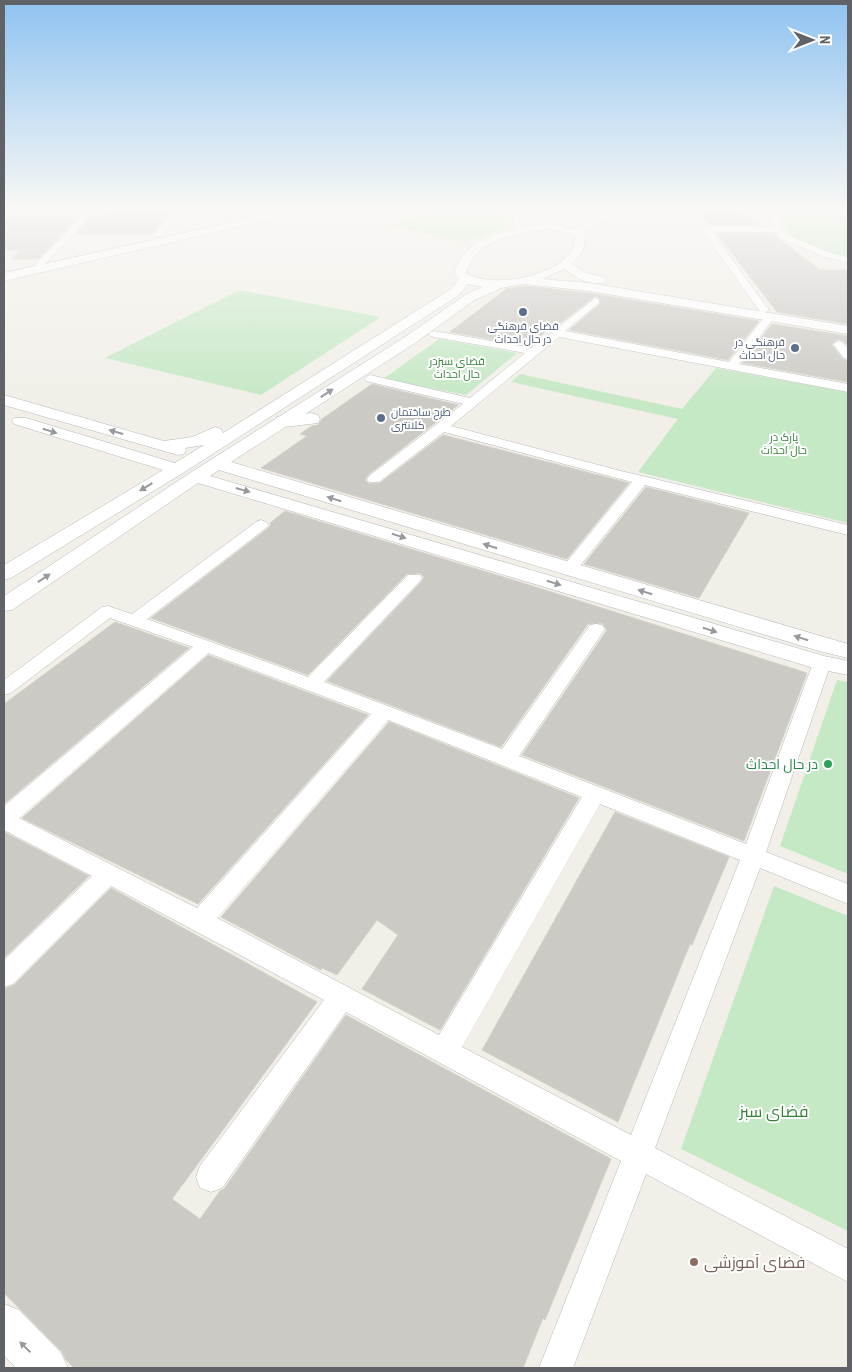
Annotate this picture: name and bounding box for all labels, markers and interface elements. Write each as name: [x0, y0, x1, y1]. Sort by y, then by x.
north arrow: [787, 15, 837, 65]
text: N: [816, 36, 834, 44]
marker: فضای فرهنگی در حال احداث: [517, 306, 529, 318]
place label: فضای فرهنگی در حال احداث: [487, 319, 559, 346]
place label: فرهنگی در حال احداث: [734, 335, 785, 362]
marker: فرهنگی در حال احداث: [789, 342, 801, 354]
park label: فضای سبزدر حال احداث: [428, 354, 485, 381]
one-way arrow: [320, 389, 333, 398]
place label: طرح ساختمان کلانتری: [391, 405, 451, 432]
marker: طرح ساختمان کلانتری: [375, 412, 387, 424]
one-way arrow: [43, 427, 58, 435]
one-way arrow: [109, 428, 124, 436]
park label: پارک در حال احداث: [761, 430, 807, 457]
one-way arrow: [140, 483, 153, 492]
one-way arrow: [235, 487, 250, 495]
one-way arrow: [326, 494, 341, 502]
one-way arrow: [391, 532, 406, 540]
one-way arrow: [482, 541, 497, 549]
one-way arrow: [38, 573, 51, 583]
one-way arrow: [547, 579, 562, 587]
one-way arrow: [638, 588, 653, 596]
one-way arrow: [702, 626, 717, 634]
one-way arrow: [793, 634, 808, 642]
place label: در حال احداث: [746, 755, 818, 773]
marker: در حال احداث: [822, 758, 834, 770]
park label: فضای سبز: [739, 1100, 808, 1122]
place label: فضای آموزشی: [704, 1251, 805, 1273]
marker: فضای آموزشی: [688, 1256, 700, 1268]
one-way arrow: [19, 1341, 31, 1353]

